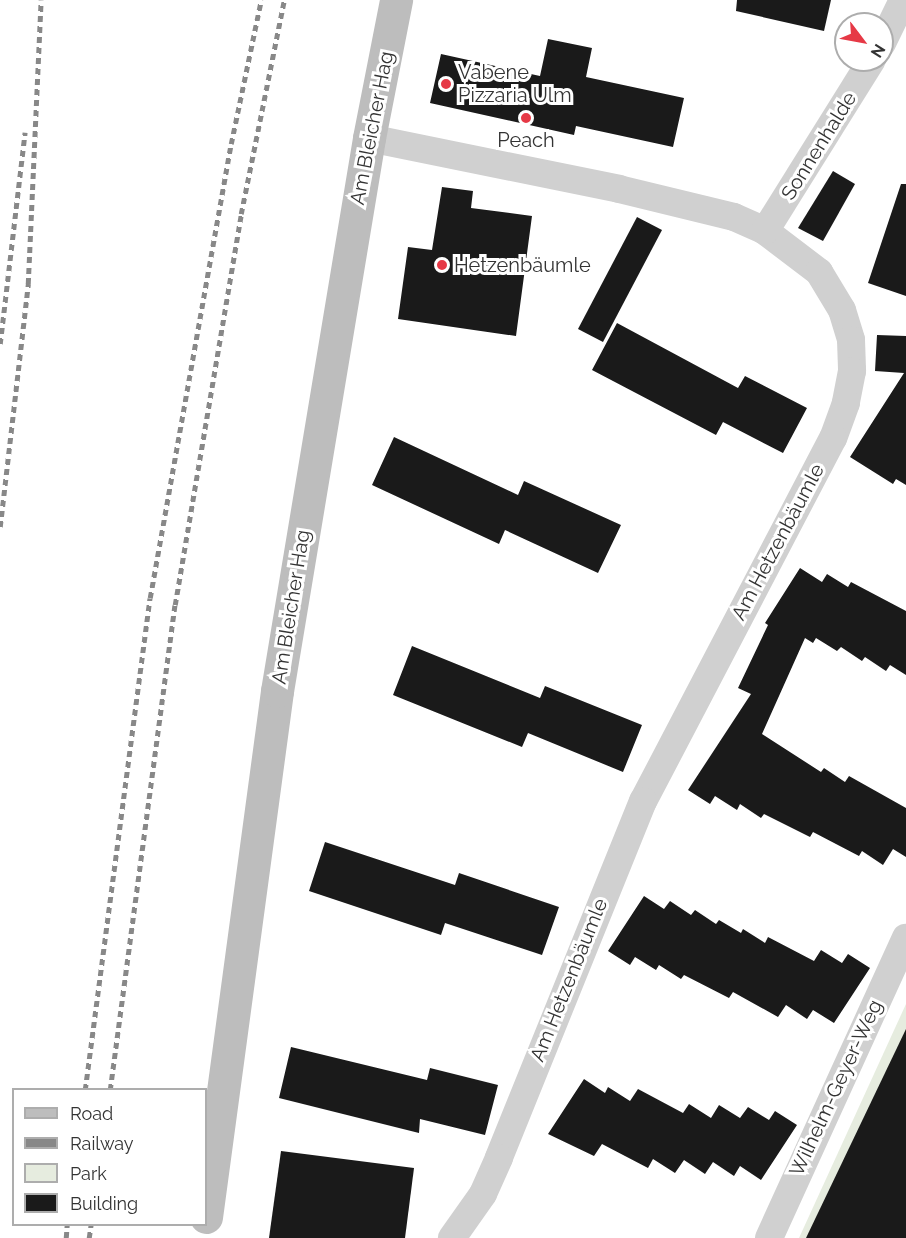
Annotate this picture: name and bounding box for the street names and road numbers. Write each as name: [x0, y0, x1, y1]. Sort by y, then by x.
street label: Am Bleicher Hag: [345, 49, 399, 207]
street label: Sonnenhalde: [776, 88, 862, 204]
street label: Am Hetzenbäumle: [727, 460, 829, 624]
street label: Am Bleicher Hag: [267, 528, 315, 686]
street label: Am Hetzenbäumle: [525, 895, 613, 1065]
street label: Wilhelm-Geyer-Weg: [785, 996, 887, 1180]

